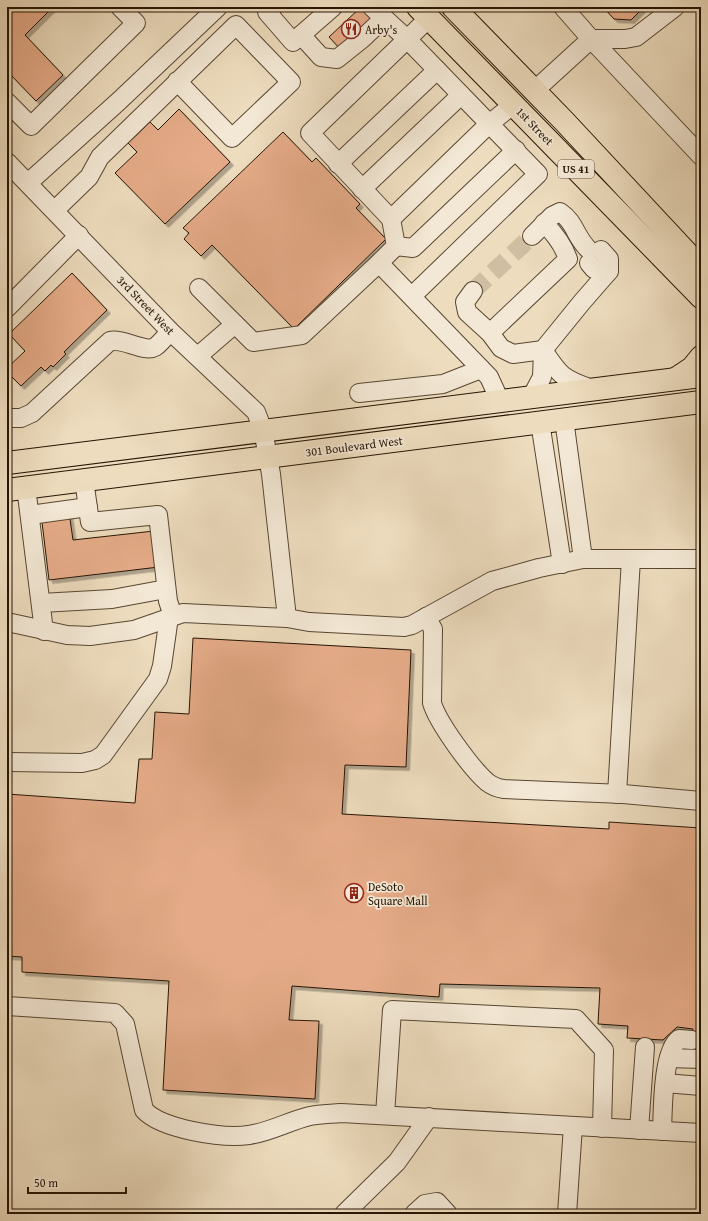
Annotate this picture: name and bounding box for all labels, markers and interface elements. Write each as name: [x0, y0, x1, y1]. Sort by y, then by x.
restaurant icon: Arby's: [340, 18, 362, 40]
place label: Arby's: [365, 21, 397, 38]
street label: 1st Street: [512, 103, 558, 150]
road number: US 41: [558, 160, 594, 178]
street label: 3rd Street West: [113, 271, 179, 339]
street label: 301 Boulevard West: [304, 431, 404, 460]
place label: DeSoto Square Mall: [368, 878, 428, 909]
building icon: DeSoto Square Mall: [343, 882, 365, 904]
scale bar: [28, 1169, 126, 1195]
text: 50 m: [34, 1174, 58, 1191]

